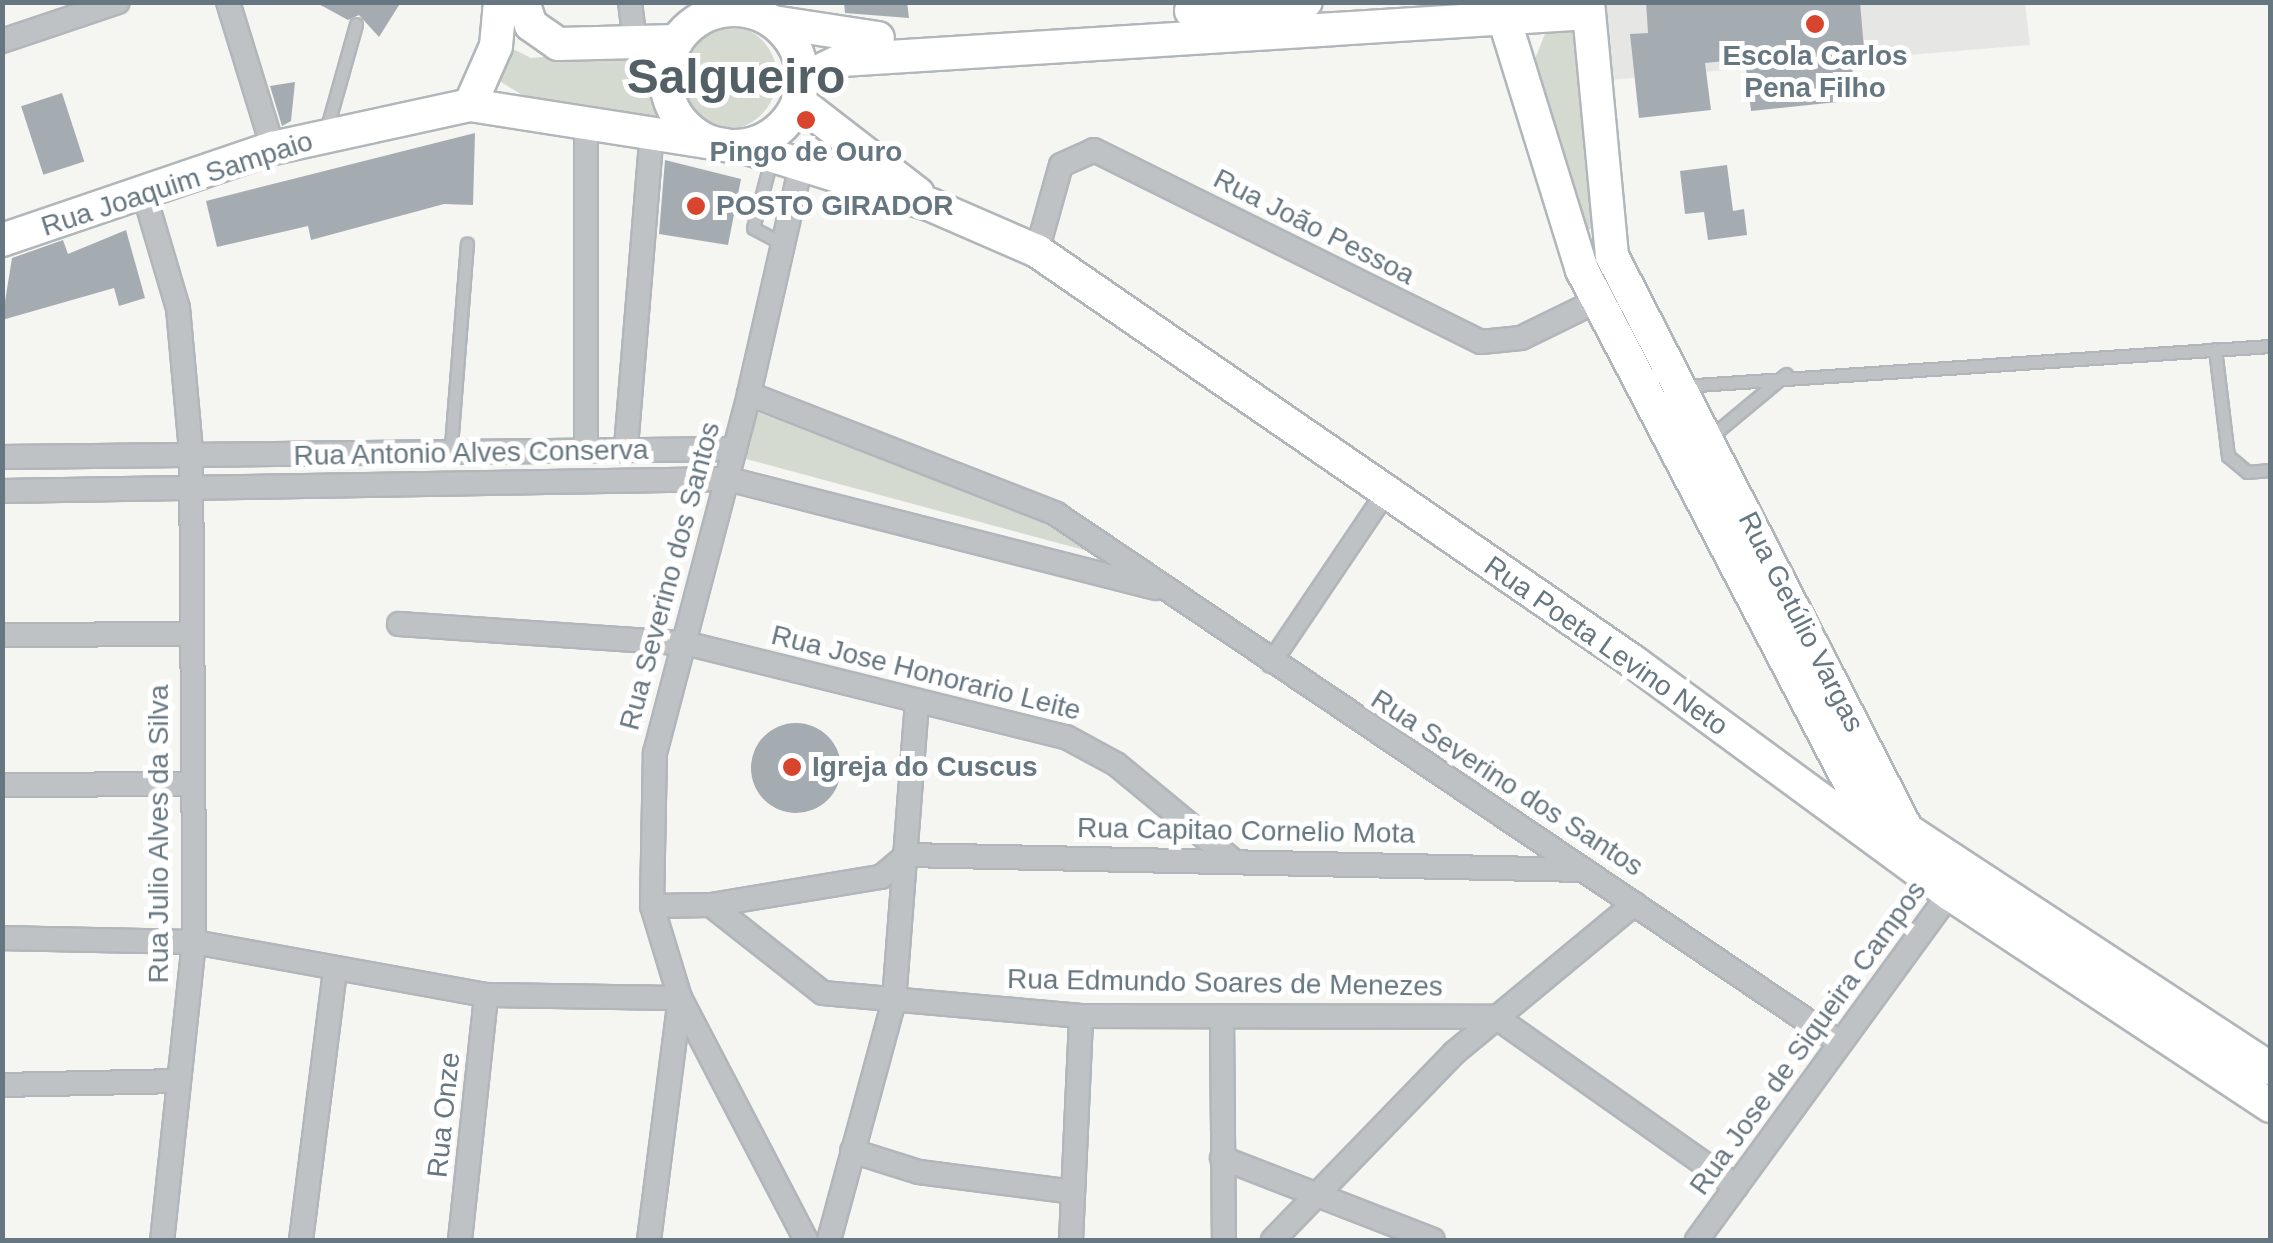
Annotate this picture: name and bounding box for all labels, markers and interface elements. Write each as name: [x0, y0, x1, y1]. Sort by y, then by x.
marker: Escola Carlos Pena Filho: [1804, 13, 1826, 35]
place label: Escola Carlos Pena Filho: [1722, 39, 1908, 105]
district label: Salgueiro: [627, 48, 845, 106]
marker: Pingo de Ouro: [795, 109, 817, 131]
street label: Rua Joaquim Sampaio: [37, 124, 317, 244]
place label: Pingo de Ouro: [710, 135, 902, 169]
street label: Rua João Pessoa: [1208, 162, 1420, 292]
place label: POSTO GIRADOR: [716, 189, 954, 223]
marker: POSTO GIRADOR: [685, 195, 707, 217]
street label: Rua Severino dos Santos: [613, 418, 727, 734]
street label: Rua Antonio Alves Conserva: [292, 433, 650, 473]
street label: Rua Getúlio Vargas: [1731, 506, 1871, 738]
street label: Rua Poeta Levino Neto: [1478, 549, 1734, 743]
street label: Rua Jose Honorario Leite: [768, 618, 1084, 728]
street label: Rua Severino dos Santos: [1365, 682, 1649, 884]
street label: Rua Julio Alves da Silva: [142, 684, 176, 984]
place label: Igreja do Cuscus: [812, 750, 1038, 784]
marker: Igreja do Cuscus: [781, 756, 803, 778]
street label: Rua Capitao Cornelio Mota: [1077, 811, 1415, 851]
street label: Rua Jose de Siqueira Campos: [1683, 875, 1933, 1201]
street label: Rua Edmundo Soares de Menezes: [1007, 962, 1443, 1004]
street label: Rua Onze: [421, 1051, 467, 1179]

